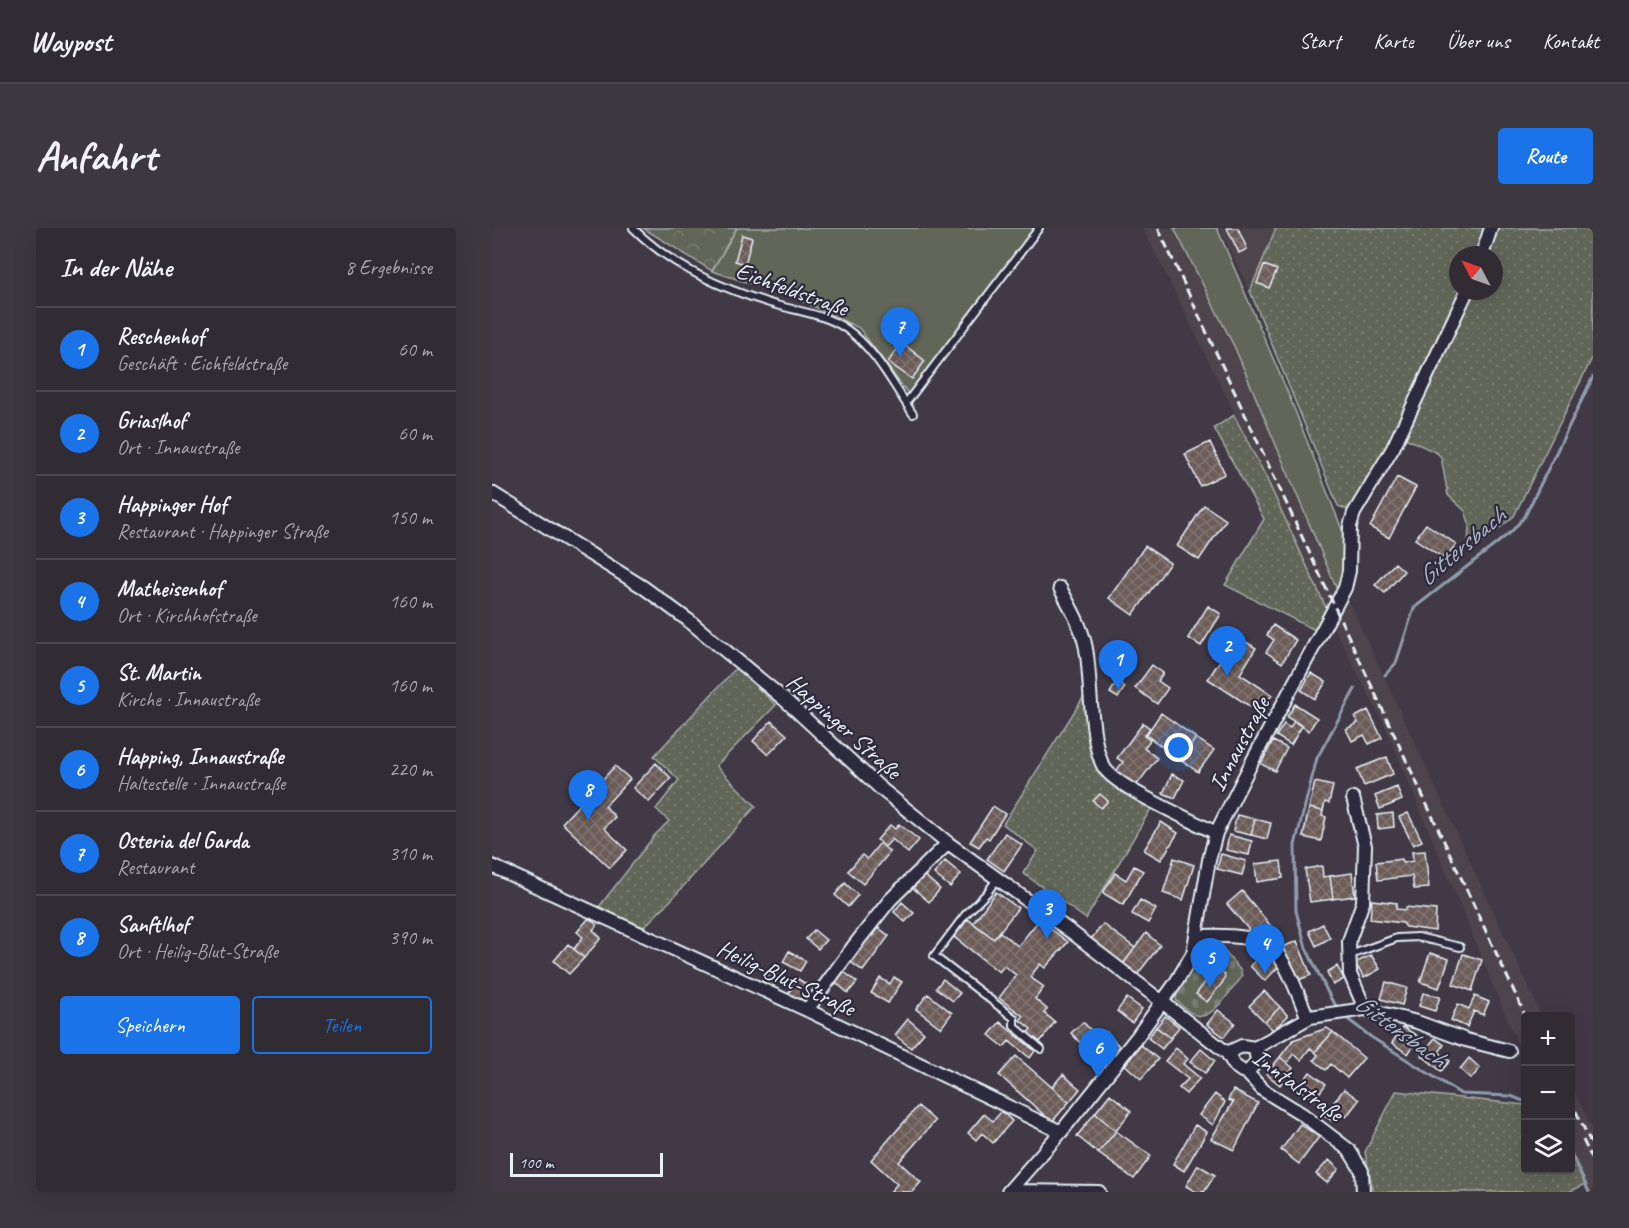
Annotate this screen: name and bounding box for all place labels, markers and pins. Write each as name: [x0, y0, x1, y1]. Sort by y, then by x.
pin: 7: [880, 308, 920, 357]
pin: 2: [1208, 626, 1246, 676]
pin: 1: [1098, 640, 1138, 690]
pin: 8: [568, 770, 608, 820]
pin: 3: [1028, 890, 1066, 939]
pin: 4: [1246, 924, 1284, 974]
pin: 5: [1190, 938, 1230, 988]
pin: 6: [1078, 1028, 1118, 1078]

